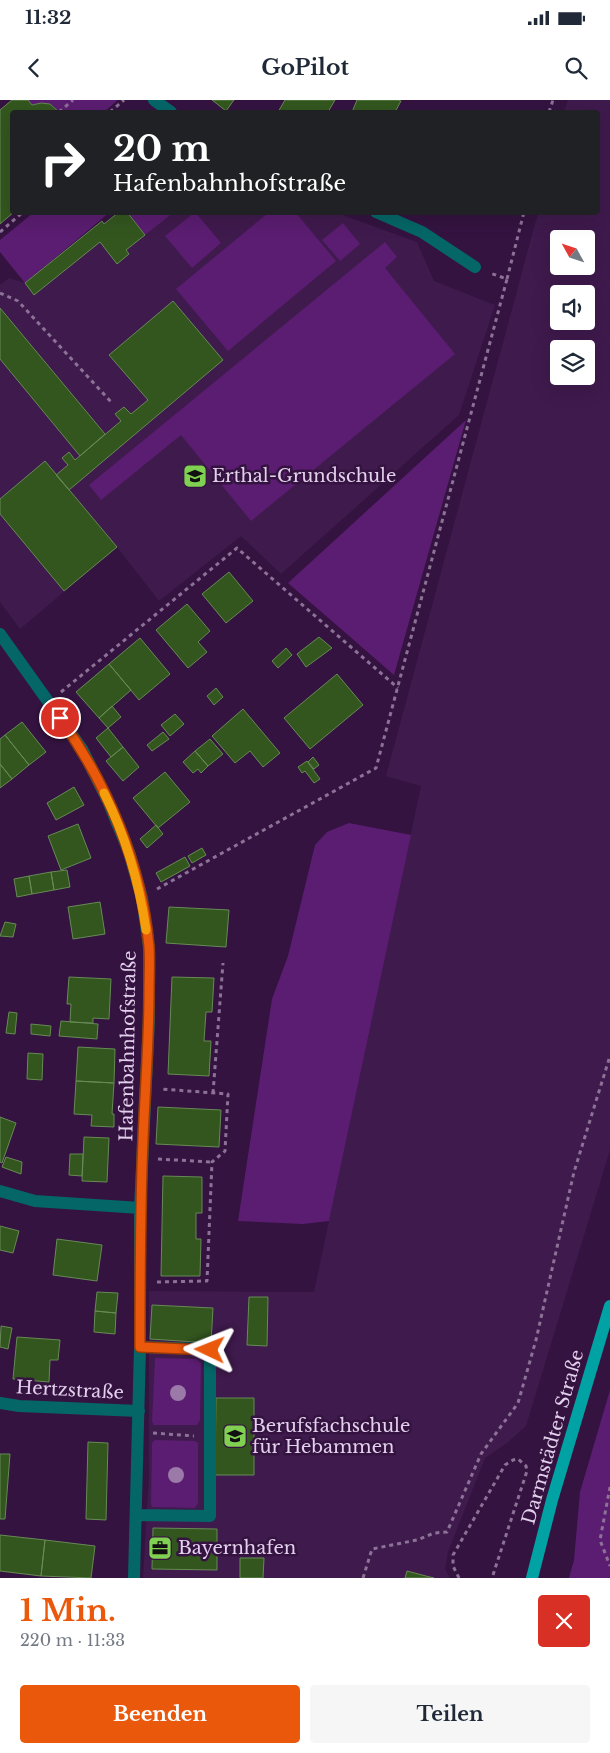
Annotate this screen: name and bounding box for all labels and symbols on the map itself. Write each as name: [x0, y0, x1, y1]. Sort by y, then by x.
north arrow: [550, 230, 595, 275]
school or university icon: Erthal-Grundschule: [182, 463, 208, 489]
place label: Erthal-Grundschule: [212, 465, 396, 487]
pin: [39, 697, 81, 739]
street label: Hafenbahnhofstraße: [115, 950, 141, 1142]
position arrow: [183, 1323, 235, 1375]
street label: Darmstädter Straße: [518, 1347, 588, 1527]
street label: Hertzstraße: [15, 1376, 125, 1404]
place label: Berufsfachschule für Hebammen: [252, 1415, 410, 1458]
school or university icon: Berufsfachschule für Hebammen: [222, 1423, 248, 1449]
office icon: Bayernhafen: [147, 1535, 173, 1561]
place label: Bayernhafen: [178, 1537, 296, 1559]

